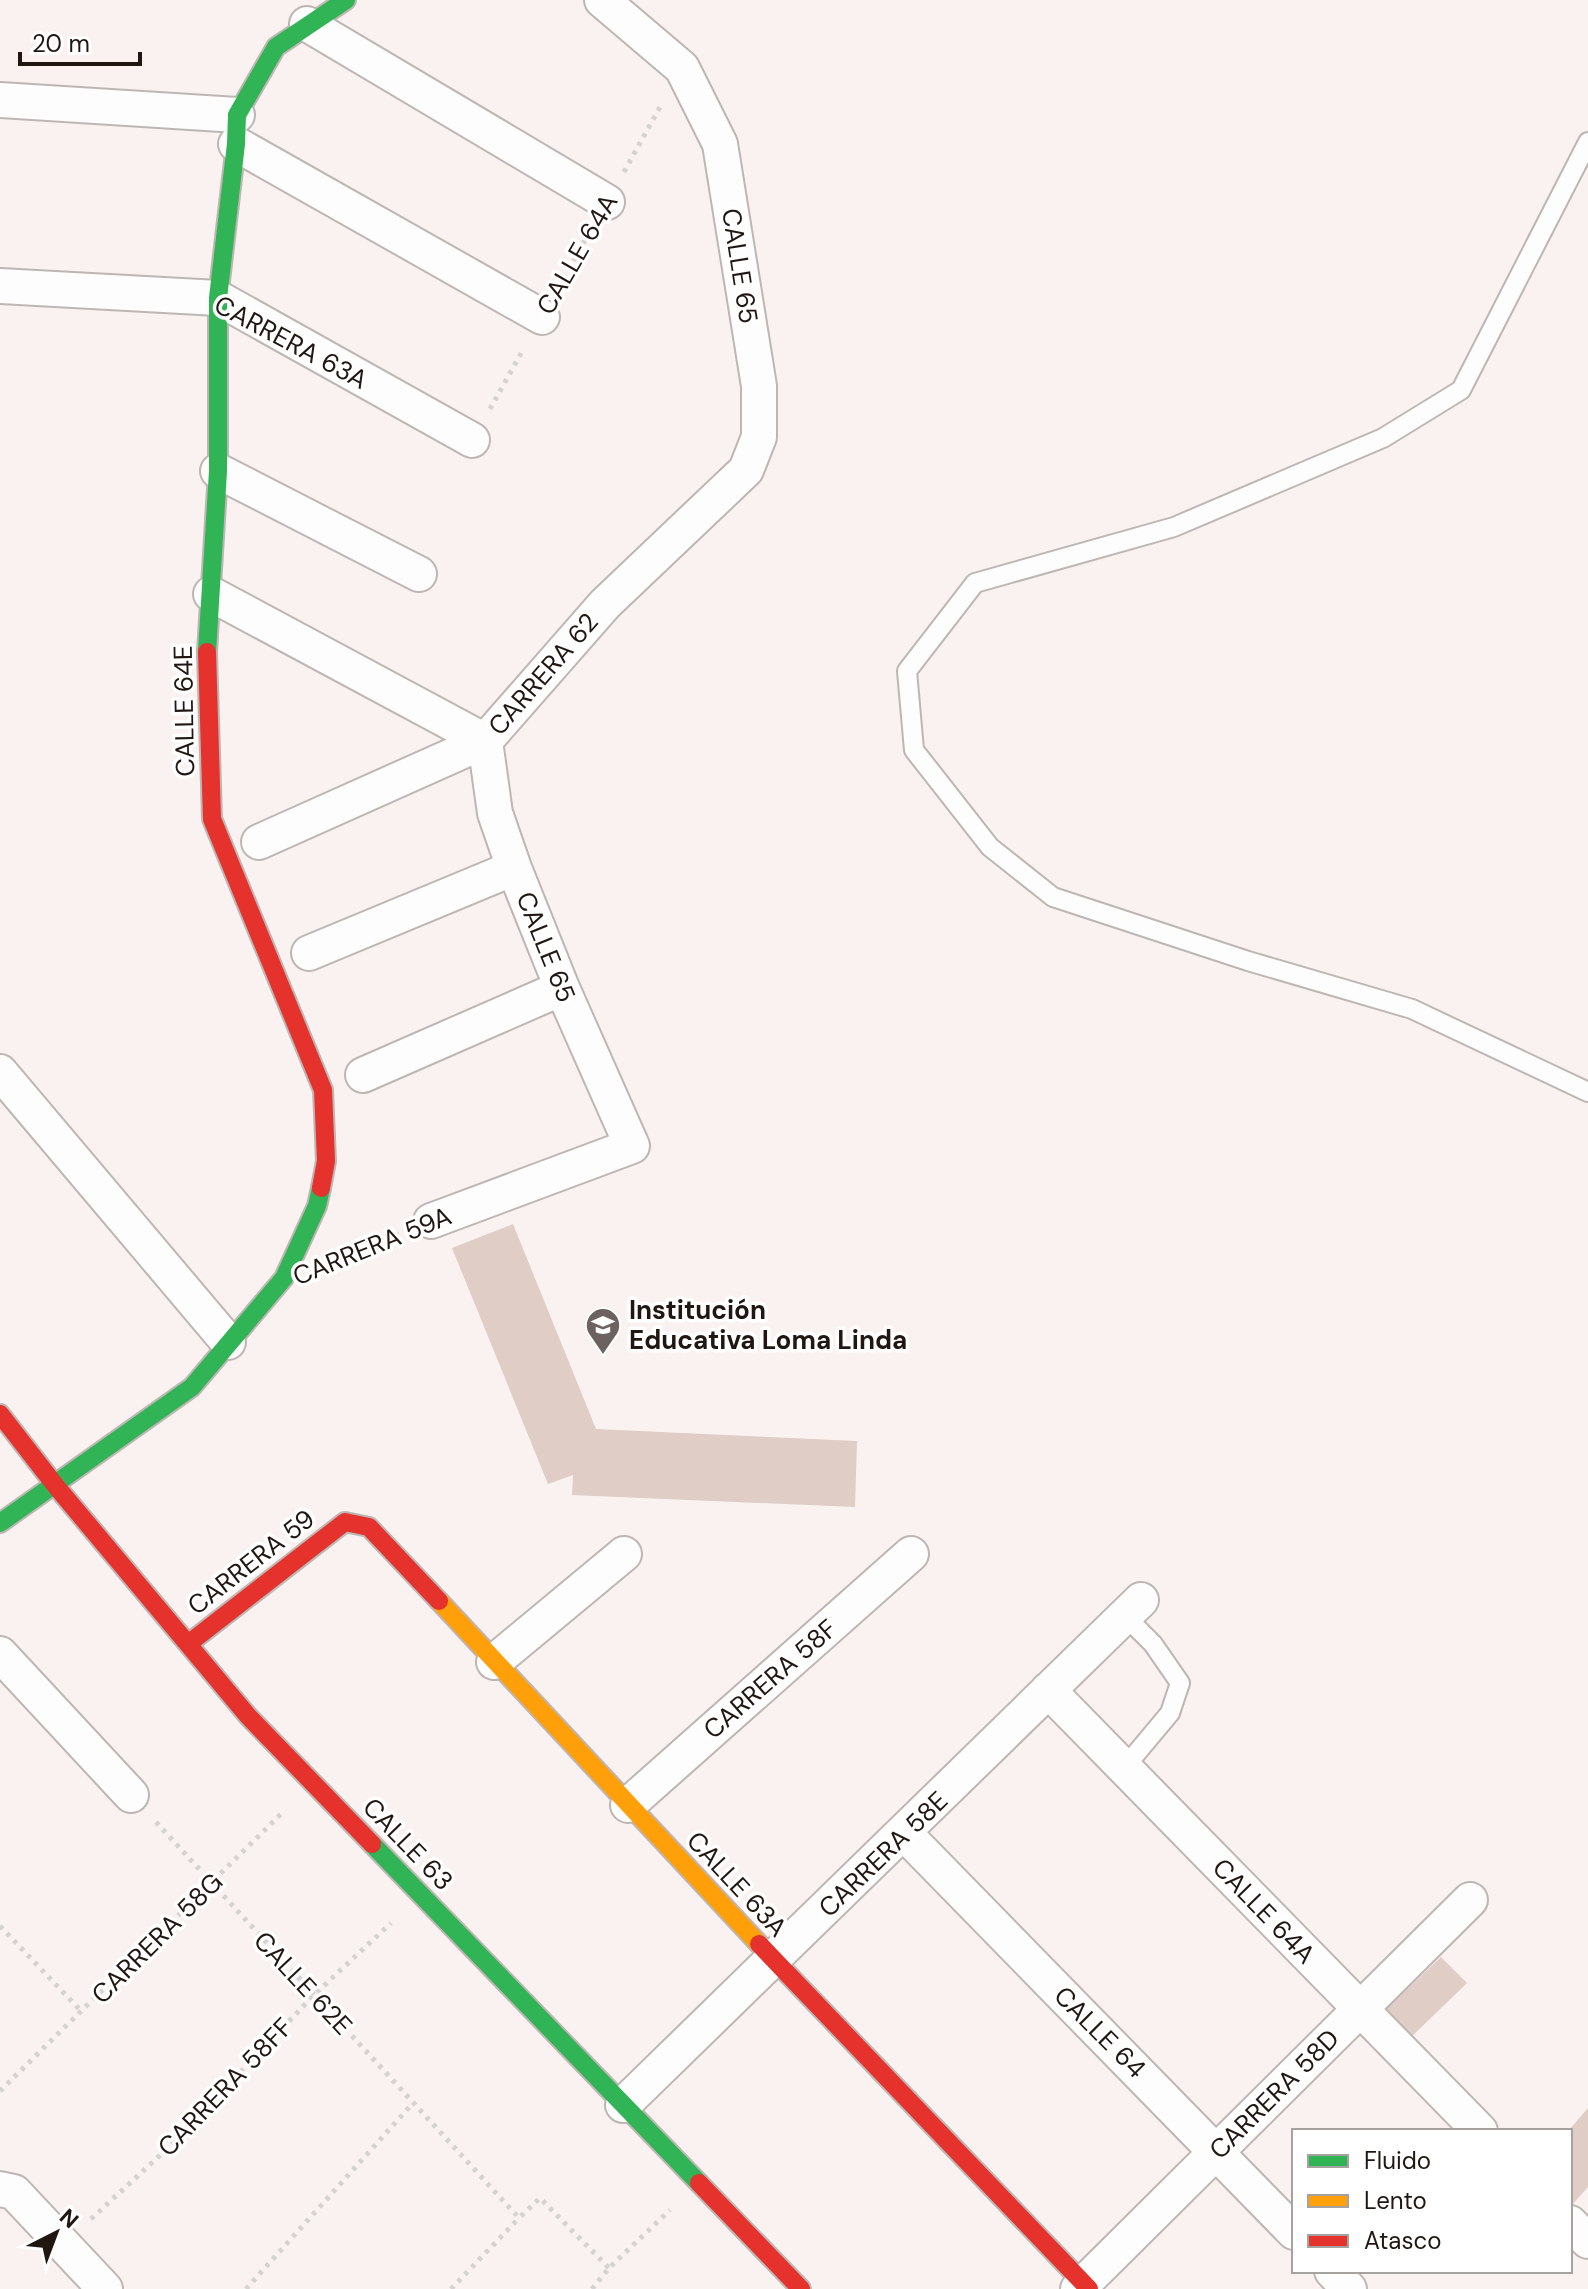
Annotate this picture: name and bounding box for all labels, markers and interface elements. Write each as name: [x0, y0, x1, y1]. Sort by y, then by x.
scale bar: [20, 16, 140, 66]
text: 20 m: [32, 28, 90, 59]
street label: CALLE 64A: [529, 188, 625, 320]
street label: CALLE 65: [714, 206, 766, 326]
street label: CARRERA 63A: [209, 287, 373, 397]
street label: CARRERA 62: [481, 606, 605, 742]
street label: CALLE 64E: [166, 645, 202, 777]
street label: CALLE 65: [508, 887, 584, 1007]
street label: CARRERA 59A: [288, 1199, 456, 1293]
place label: Institución Educativa Loma Linda: [629, 1293, 907, 1357]
school or university icon: Institución Educativa Loma Linda: [584, 1306, 622, 1356]
street label: CARRERA 59: [181, 1502, 321, 1622]
street label: CARRERA 58F: [696, 1612, 844, 1746]
street label: CARRERA 58E: [811, 1784, 955, 1924]
street label: CALLE 63: [355, 1790, 461, 1898]
street label: CALLE 63A: [679, 1824, 795, 1944]
street label: CALLE 64A: [1205, 1851, 1323, 1971]
street label: CARRERA 58G: [84, 1865, 230, 2011]
street label: CALLE 62E: [246, 1924, 360, 2042]
street label: CALLE 64: [1047, 1979, 1153, 2085]
street label: CARRERA 58FF: [150, 2010, 300, 2164]
street label: CARRERA 58D: [1202, 2022, 1346, 2166]
legend: [1292, 2129, 1572, 2273]
text: Fluido: [1364, 2145, 1431, 2176]
text: Lento: [1364, 2185, 1427, 2216]
north arrow: [16, 2193, 96, 2273]
text: N: [53, 2202, 85, 2235]
text: Atasco: [1364, 2225, 1441, 2256]

